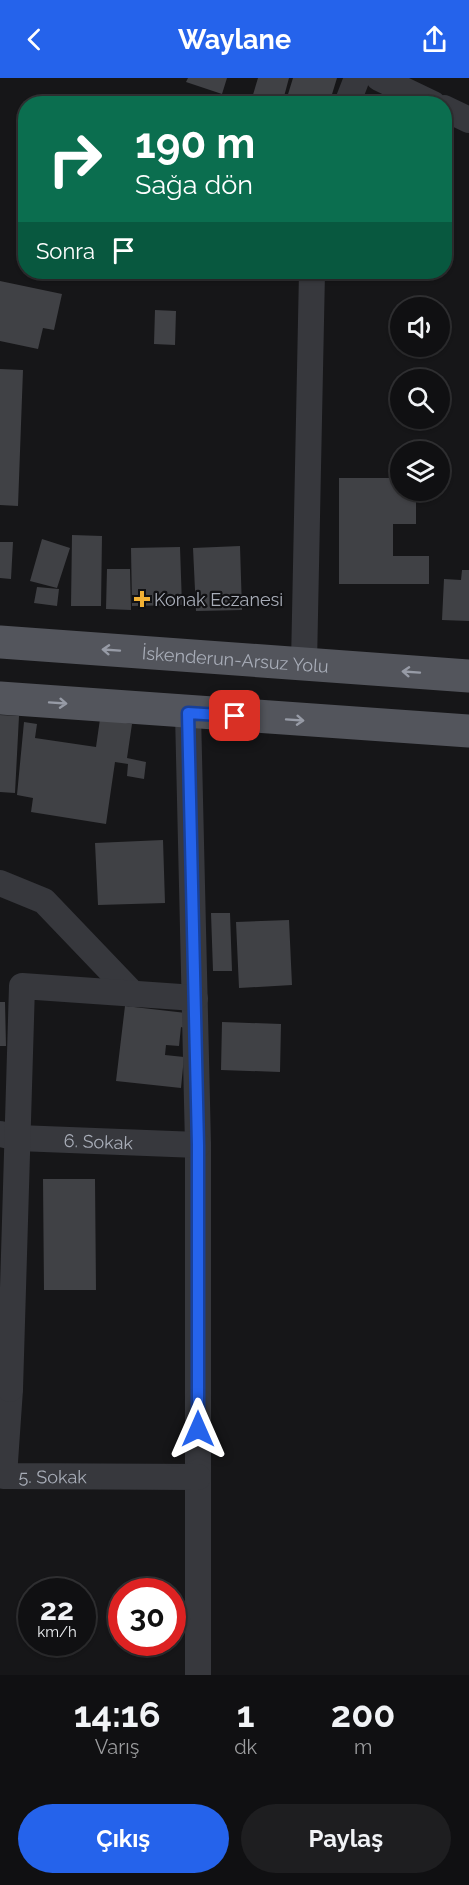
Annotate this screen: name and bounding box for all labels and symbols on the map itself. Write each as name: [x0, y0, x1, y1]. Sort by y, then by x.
place label: Konak Eczanesi: [154, 589, 283, 610]
marker: Konak Eczanesi: [135, 592, 149, 606]
street label: İskenderun-Arsuz Yolu: [141, 642, 329, 676]
one-way arrow: [102, 644, 122, 655]
one-way arrow: [401, 666, 421, 677]
pin: [209, 690, 260, 741]
one-way arrow: [48, 698, 68, 709]
one-way arrow: [284, 714, 304, 725]
street label: 6. Sokak: [63, 1129, 134, 1153]
position arrow: [166, 1397, 230, 1461]
street label: 5. Sokak: [19, 1466, 87, 1487]
speed limit sign: 30: [108, 1578, 186, 1656]

